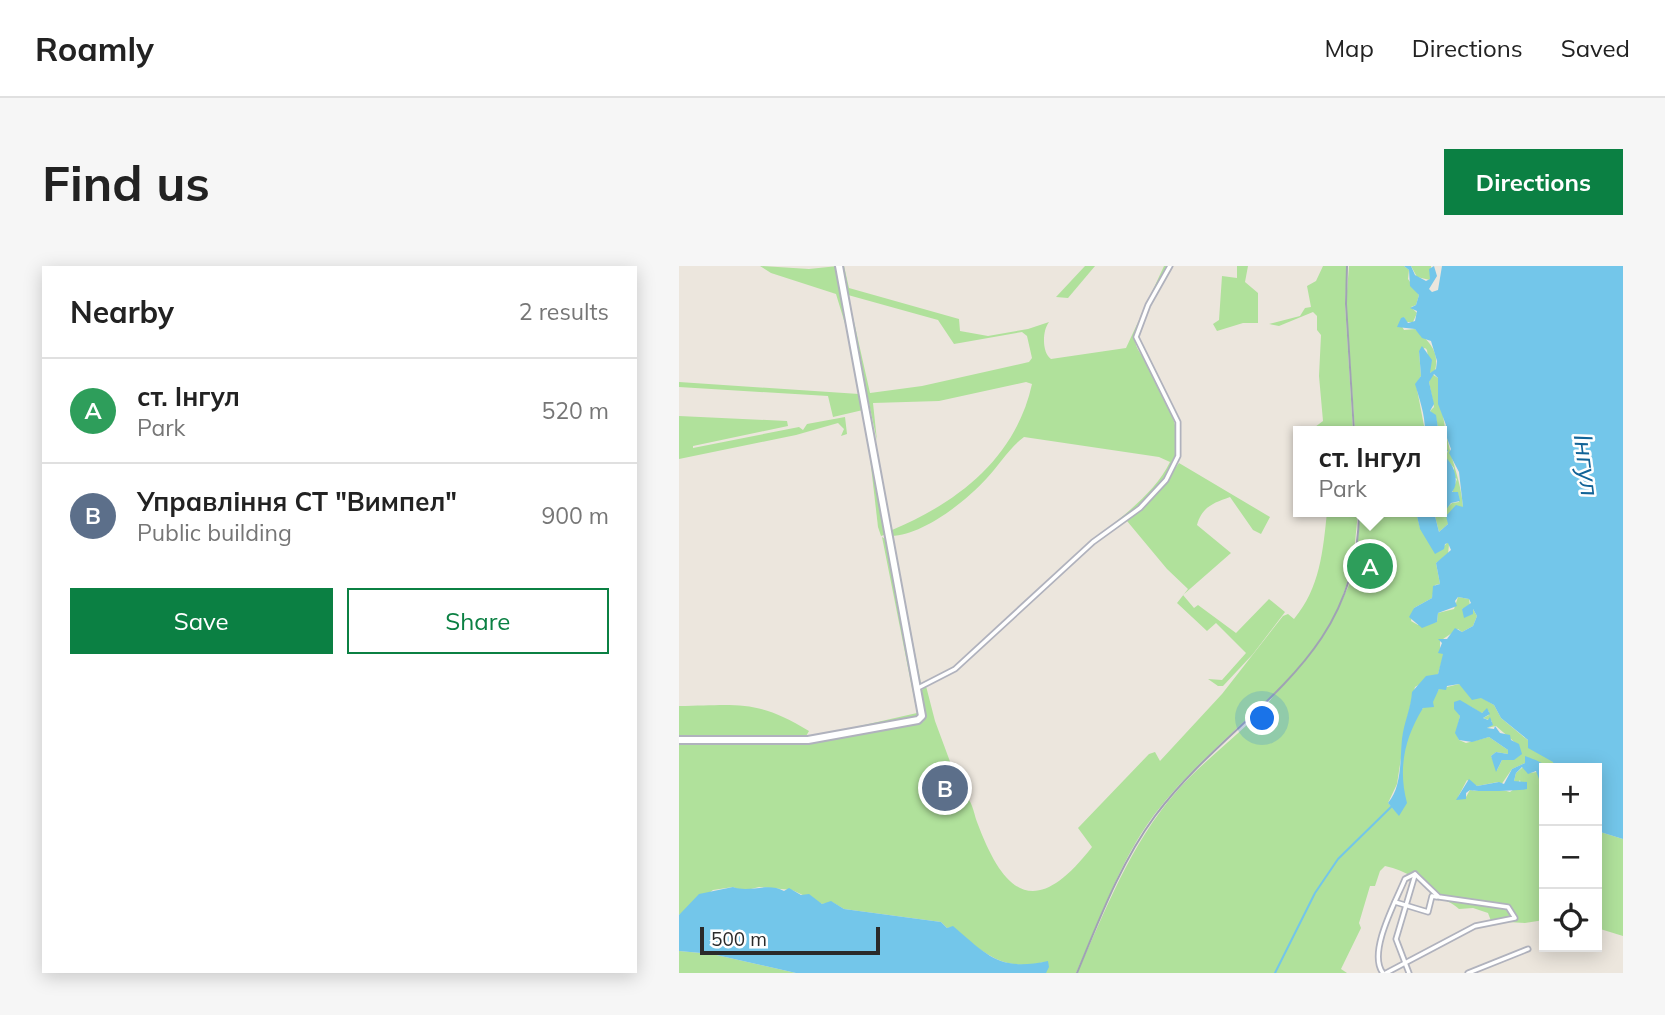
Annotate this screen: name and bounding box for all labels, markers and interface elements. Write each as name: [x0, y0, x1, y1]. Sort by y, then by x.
text: Roamly: [35, 28, 154, 69]
text: Map: [1324, 33, 1374, 63]
text: Directions: [1412, 33, 1523, 63]
text: Saved: [1561, 33, 1630, 63]
button: Directions: [1444, 149, 1623, 215]
text: Find us: [42, 152, 210, 213]
text: Nearby: [70, 293, 174, 331]
text: 2 results: [519, 297, 609, 326]
text: ст. Інгул: [137, 380, 240, 413]
text: A: [84, 396, 102, 425]
text: 520 m: [541, 396, 609, 425]
text: Park: [137, 413, 185, 442]
popup: [1293, 426, 1447, 517]
water label: Інгул: [1567, 432, 1607, 498]
text: ст. Інгул: [1319, 441, 1421, 474]
text: Park: [1319, 474, 1367, 503]
text: Управління СТ "Вимпел": [137, 485, 457, 518]
text: B: [85, 501, 101, 530]
text: 900 m: [541, 501, 609, 530]
text: Public building: [137, 518, 292, 547]
pin: A: [1347, 540, 1393, 592]
button: Save: [70, 588, 333, 654]
button: Share: [347, 588, 609, 654]
your location: [1245, 701, 1279, 735]
pin: B: [922, 762, 968, 814]
map controls: [1539, 763, 1602, 952]
button: +: [1539, 763, 1602, 826]
button: −: [1539, 826, 1602, 889]
button: locate: [1539, 889, 1602, 952]
scale bar: [700, 924, 880, 956]
text: 500 m: [711, 927, 767, 951]

